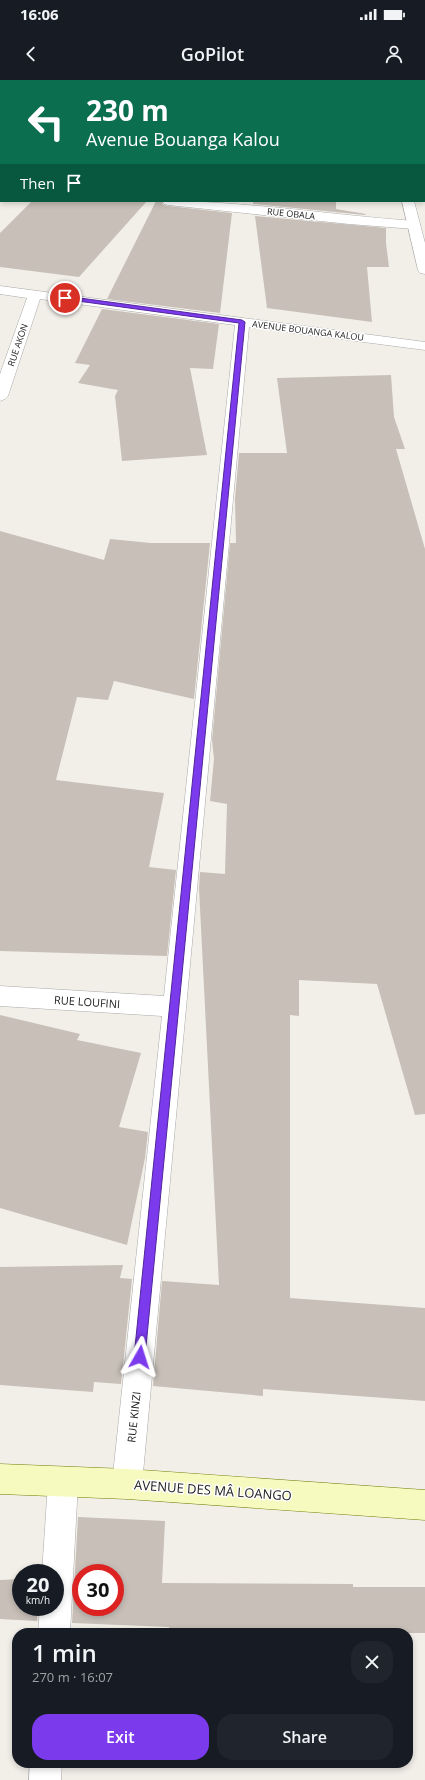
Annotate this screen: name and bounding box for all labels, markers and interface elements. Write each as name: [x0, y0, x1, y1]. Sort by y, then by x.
text: 16:06: [20, 4, 59, 24]
text: GoPilot: [181, 42, 244, 66]
icon: back: [20, 43, 42, 65]
icon: person: [383, 43, 405, 65]
text: 230 m: [86, 91, 169, 129]
icon: left: [20, 96, 72, 148]
text: Avenue Bouanga Kalou: [86, 127, 280, 151]
icon: arrive: [63, 172, 85, 194]
text: Then: [20, 173, 55, 193]
street label: RUE OBALA: [266, 205, 316, 223]
pin: [48, 281, 82, 315]
icon: arrive: [54, 287, 76, 309]
street label: AVENUE BOUANGA KALOU: [251, 317, 365, 344]
street label: RUE AKON: [4, 322, 31, 368]
street label: RUE LOUFINI: [53, 992, 121, 1011]
position arrow: [119, 1336, 161, 1378]
street label: RUE KINZI: [123, 1391, 144, 1443]
street label: AVENUE DES MÂ LOANGO: [134, 1476, 292, 1504]
speed limit sign: 30: [72, 1564, 124, 1616]
text: 20: [27, 1571, 49, 1598]
text: km/h: [26, 1593, 50, 1607]
text: 1 min: [32, 1636, 97, 1669]
button: close: [351, 1641, 393, 1683]
text: 270 m · 16:07: [32, 1668, 113, 1686]
button: Exit: [32, 1714, 209, 1760]
button: Share: [217, 1714, 393, 1760]

